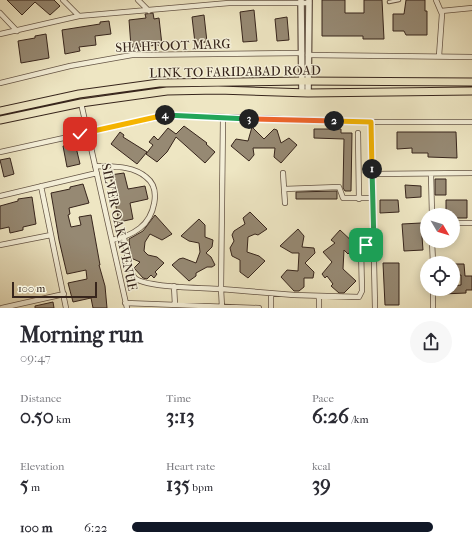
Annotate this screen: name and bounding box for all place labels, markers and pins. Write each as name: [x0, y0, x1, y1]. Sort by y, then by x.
pin: 4: [155, 105, 175, 125]
pin: 3: [239, 109, 259, 129]
pin: 2: [324, 111, 344, 131]
pin: [63, 117, 97, 151]
pin: 1: [362, 159, 382, 179]
pin: [349, 228, 383, 262]

